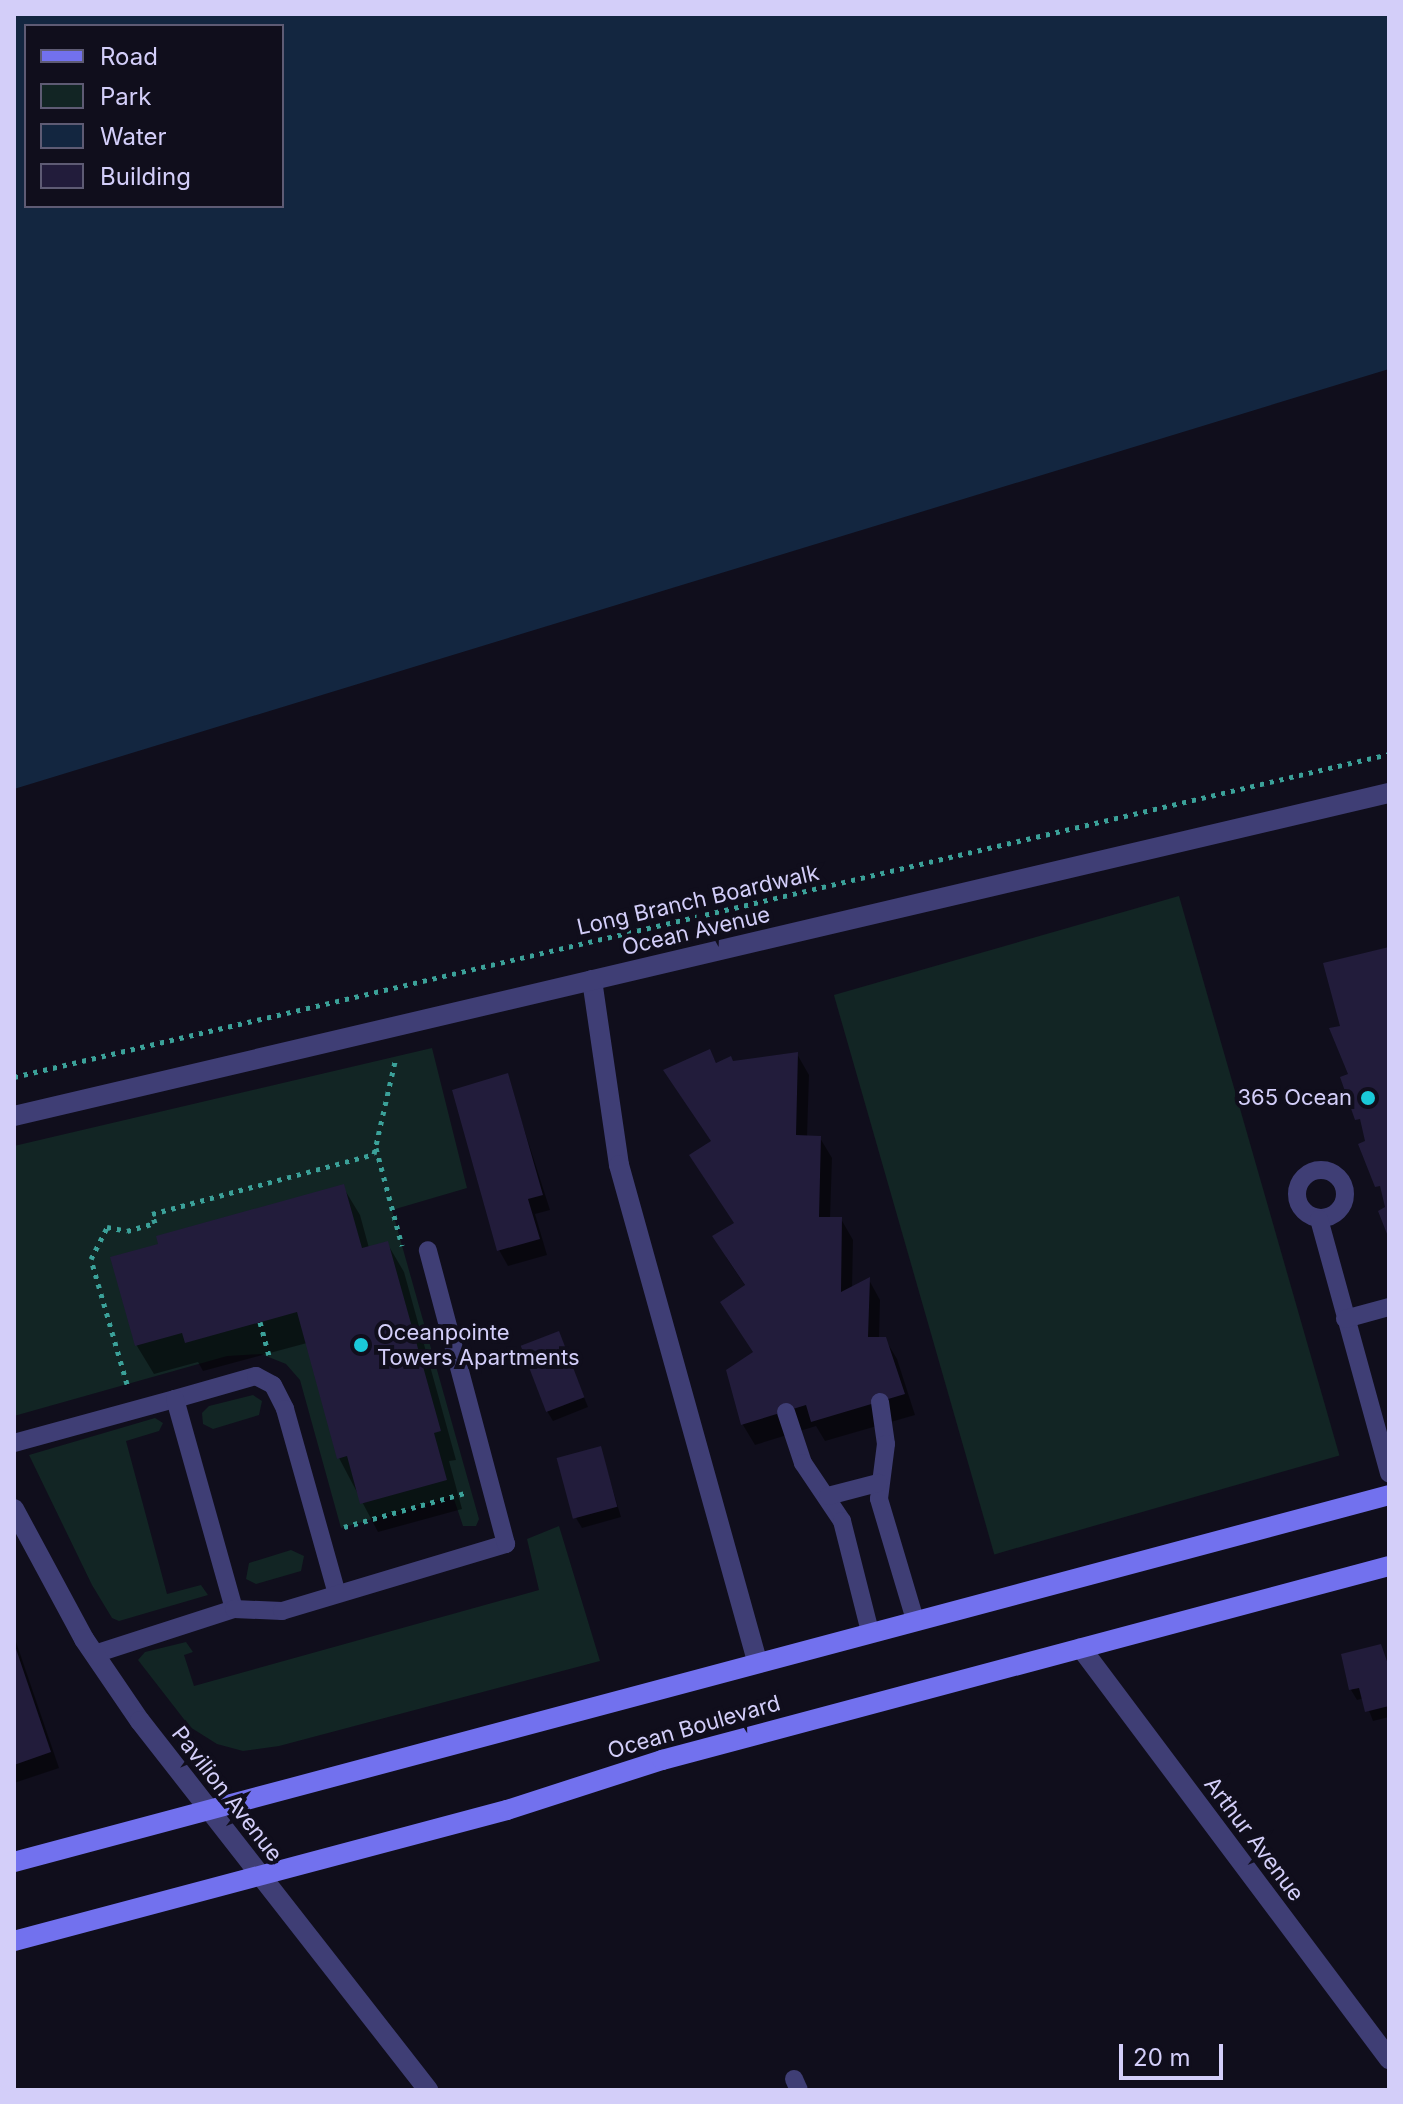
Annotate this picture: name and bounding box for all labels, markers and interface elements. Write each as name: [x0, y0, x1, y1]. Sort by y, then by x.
legend: [24, 24, 284, 208]
text: Road: [100, 42, 158, 71]
text: Park: [100, 82, 151, 111]
text: Water: [100, 122, 167, 151]
text: Building: [100, 162, 191, 191]
street label: Long Branch Boardwalk: [574, 859, 822, 941]
street label: Ocean Avenue: [619, 901, 773, 961]
place label: 365 Ocean: [1237, 1085, 1352, 1111]
marker: 365 Ocean: [1359, 1089, 1377, 1107]
place label: Oceanpointe Towers Apartments: [377, 1319, 580, 1370]
marker: Oceanpointe Towers Apartments: [352, 1336, 370, 1354]
street label: Ocean Boulevard: [605, 1690, 783, 1764]
street label: Pavilion Avenue: [166, 1721, 288, 1867]
street label: Arthur Avenue: [1199, 1772, 1309, 1906]
scale bar: [1123, 2028, 1227, 2078]
text: 20 m: [1133, 2043, 1191, 2072]

